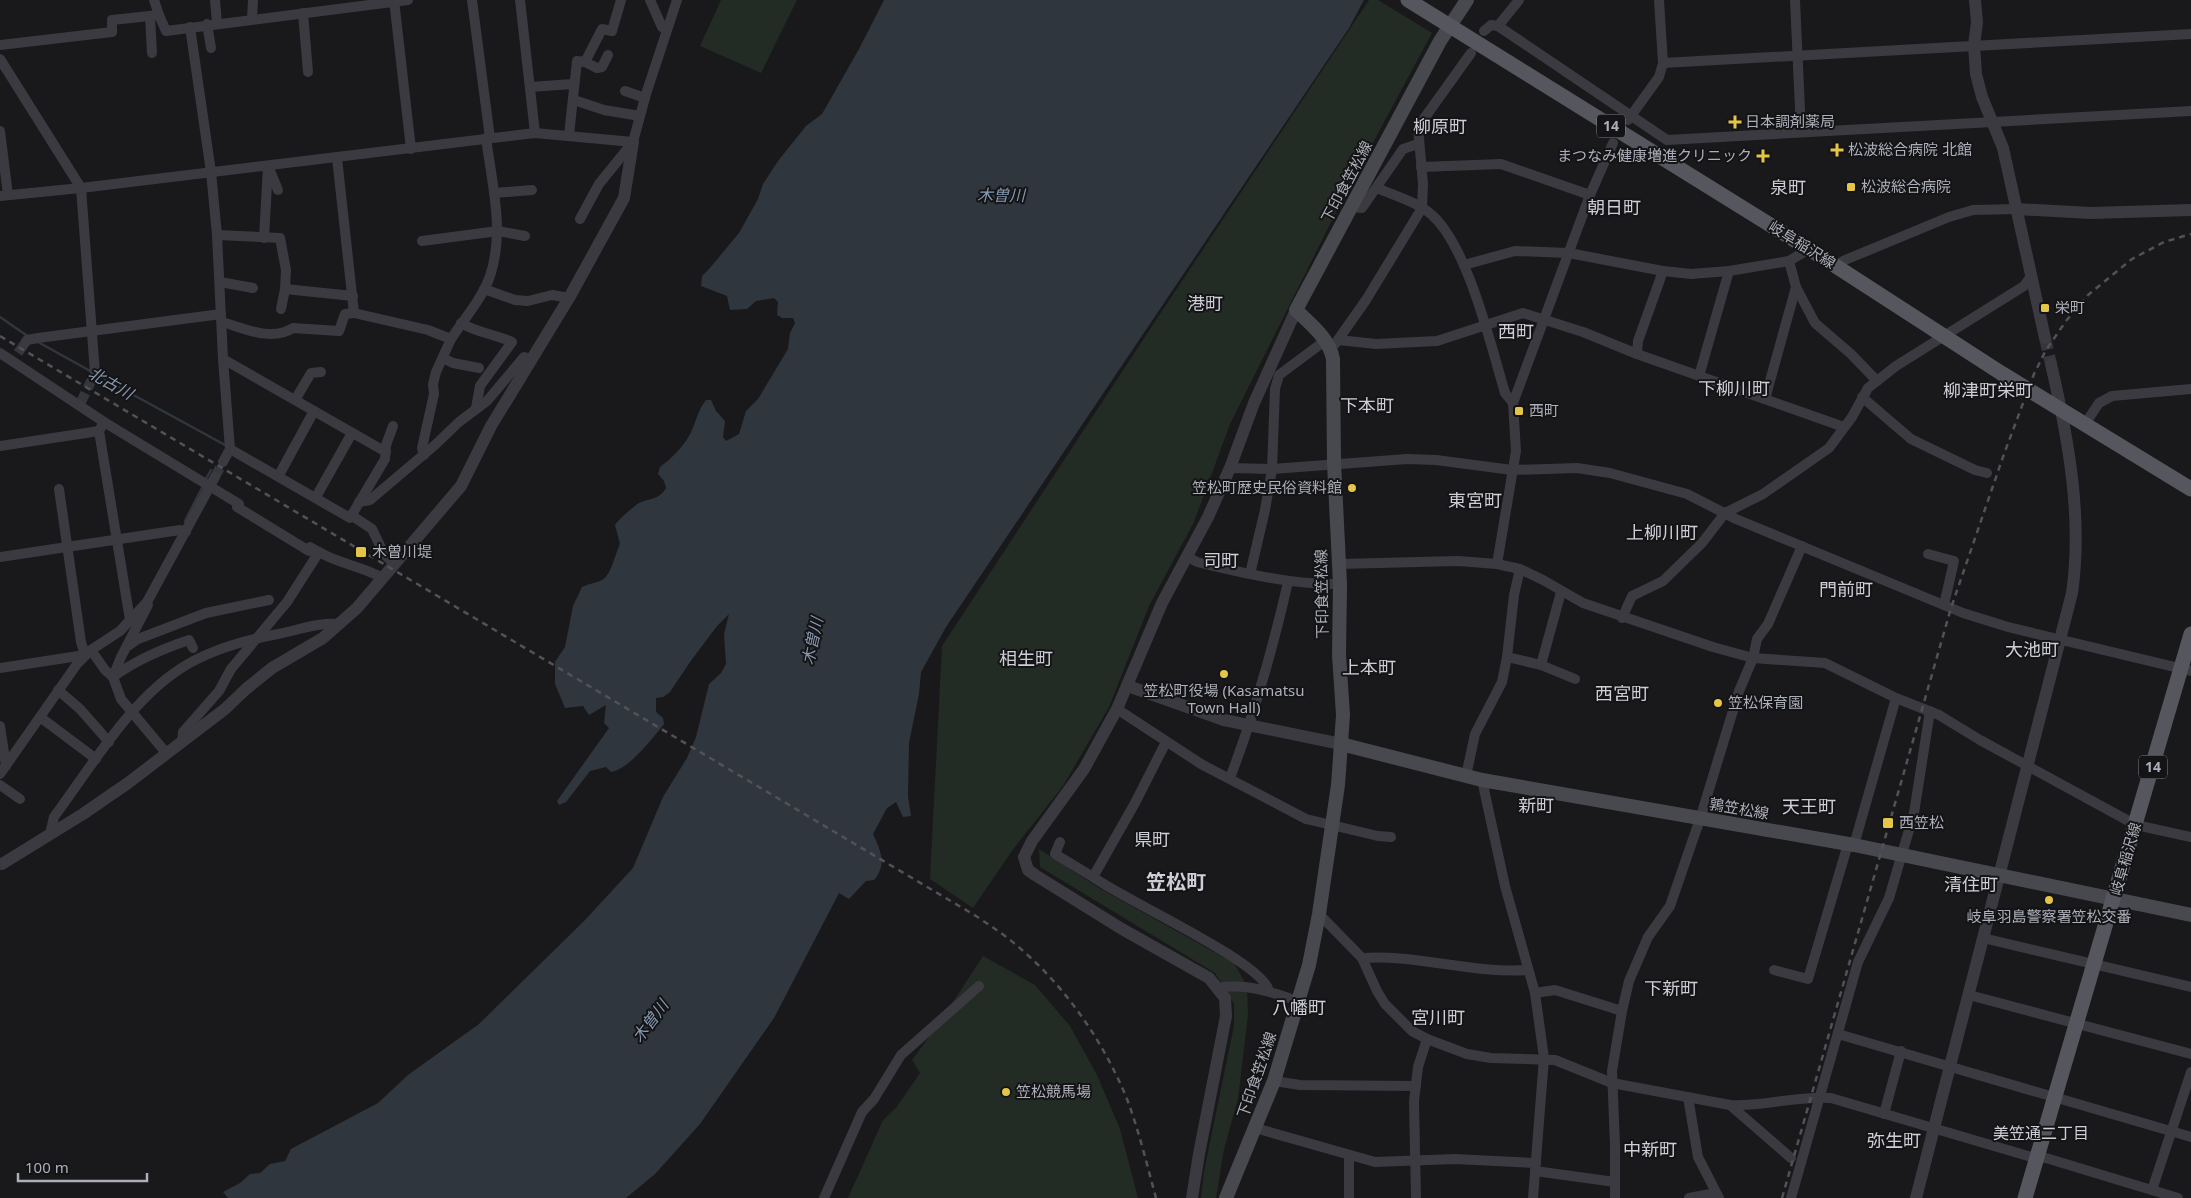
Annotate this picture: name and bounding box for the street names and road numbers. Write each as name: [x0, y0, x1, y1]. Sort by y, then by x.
road number: 14: [1597, 114, 1625, 138]
street label: 下印食笠松線: [1316, 137, 1376, 226]
street label: 岐阜稲沢線: [1765, 216, 1840, 273]
street label: 下印食笠松線: [1310, 549, 1332, 639]
road number: 14: [2139, 756, 2167, 779]
street label: 鶉笠松線: [1708, 793, 1770, 823]
street label: 岐阜稲沢線: [2105, 820, 2145, 898]
street label: 下印食笠松線: [1232, 1029, 1280, 1120]

